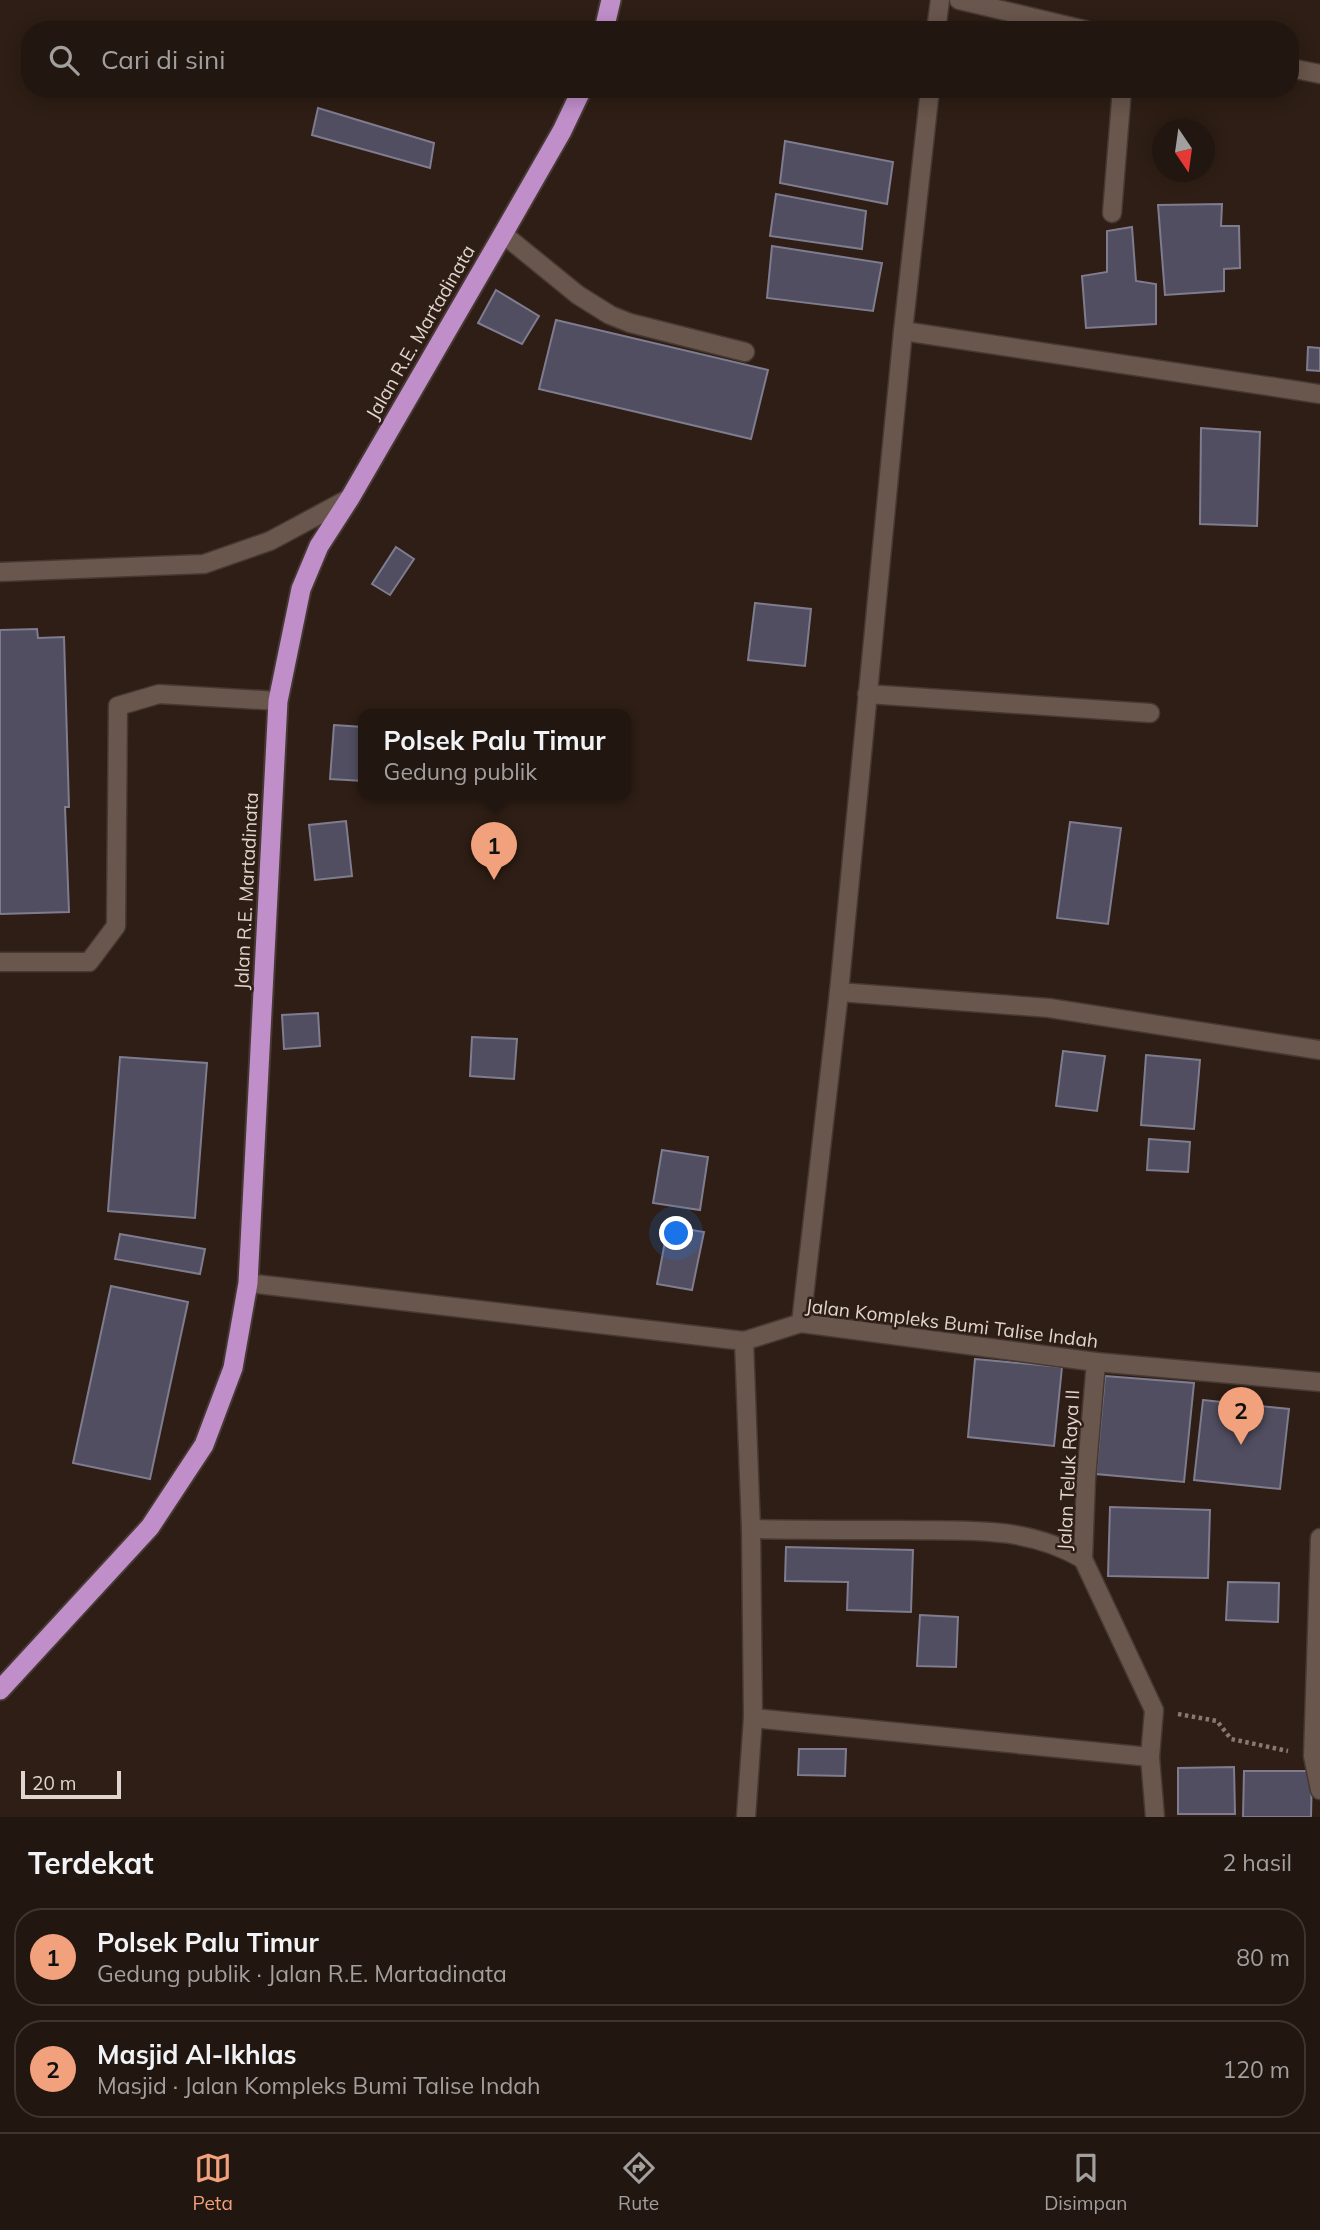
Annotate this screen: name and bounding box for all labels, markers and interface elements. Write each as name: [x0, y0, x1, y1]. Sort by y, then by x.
search box: [21, 21, 1299, 98]
icon: search: [45, 41, 83, 79]
text: Cari di sini: [101, 43, 225, 76]
north arrow: [1152, 119, 1215, 182]
street label: Jalan R.E. Martadinata: [360, 240, 480, 424]
popup: [358, 709, 631, 800]
text: Polsek Palu Timur: [384, 724, 605, 757]
text: Gedung publik: [384, 757, 537, 786]
street label: Jalan R.E. Martadinata: [229, 792, 263, 990]
pin: 1: [471, 822, 517, 880]
your location: [659, 1216, 693, 1250]
street label: Jalan Kompleks Bumi Talise Indah: [804, 1293, 1100, 1353]
pin: 2: [1218, 1387, 1264, 1445]
street label: Jalan Teluk Raya II: [1052, 1389, 1084, 1551]
scale bar: [21, 1768, 121, 1800]
text: 20 m: [32, 1771, 76, 1795]
text: Terdekat: [28, 1844, 154, 1882]
text: 2 hasil: [1223, 1848, 1292, 1877]
text: Polsek Palu Timur: [97, 1926, 319, 1959]
text: 1: [46, 1943, 60, 1972]
text: 80 m: [1236, 1943, 1290, 1972]
text: Gedung publik · Jalan R.E. Martadinata: [97, 1959, 507, 1988]
text: Masjid Al-Ikhlas: [97, 2038, 297, 2071]
text: 2: [46, 2055, 60, 2084]
text: 120 m: [1222, 2055, 1290, 2084]
text: Masjid · Jalan Kompleks Bumi Talise Indah: [97, 2071, 541, 2100]
tab: Peta: [193, 2149, 233, 2215]
tab: Rute: [618, 2149, 659, 2215]
tab: Disimpan: [1044, 2149, 1127, 2215]

